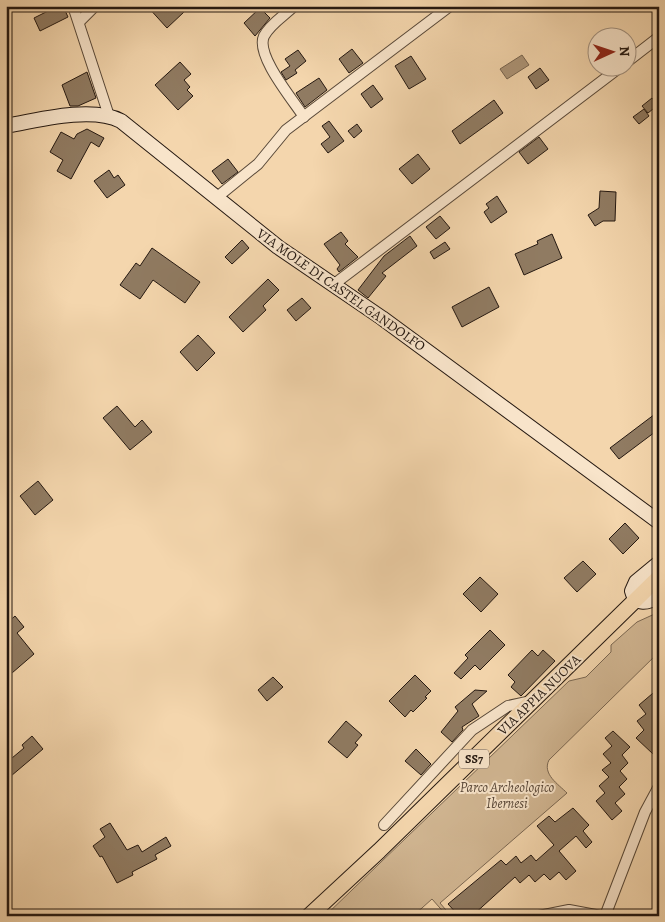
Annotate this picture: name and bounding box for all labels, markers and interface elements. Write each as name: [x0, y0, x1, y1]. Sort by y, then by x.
north arrow: [588, 28, 638, 78]
text: N: [615, 46, 634, 57]
street label: VIA MOLE DI CASTEL GANDOLFO: [252, 224, 429, 356]
street label: VIA APPIA NUOVA: [493, 650, 585, 740]
road number: SS7: [459, 750, 489, 769]
park label: Parco Archeologico Ibernesi: [460, 778, 555, 813]

